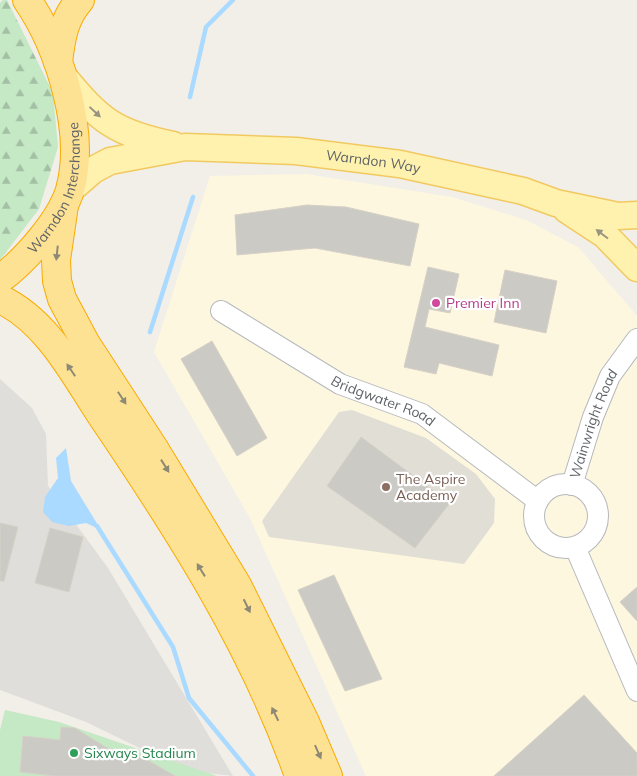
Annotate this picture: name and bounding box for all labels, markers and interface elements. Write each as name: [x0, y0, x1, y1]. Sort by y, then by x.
one-way arrow: [89, 106, 101, 118]
street label: Warndon Interchange: [24, 121, 84, 257]
street label: Warndon Way: [325, 146, 423, 177]
one-way arrow: [595, 229, 609, 239]
one-way arrow: [53, 246, 61, 262]
place label: Premier Inn: [446, 294, 520, 312]
marker: Premier Inn: [430, 297, 442, 309]
one-way arrow: [66, 363, 76, 377]
street label: Wainwright Road: [566, 365, 621, 480]
street label: Bridgwater Road: [328, 372, 439, 430]
one-way arrow: [117, 392, 127, 405]
one-way arrow: [161, 459, 170, 472]
place label: The Aspire Academy: [396, 470, 465, 504]
marker: The Aspire Academy: [380, 481, 392, 493]
one-way arrow: [196, 563, 206, 576]
one-way arrow: [243, 599, 251, 613]
one-way arrow: [271, 707, 279, 722]
place label: Sixways Stadium: [84, 744, 196, 762]
one-way arrow: [314, 745, 322, 759]
marker: Sixways Stadium: [68, 747, 80, 759]

